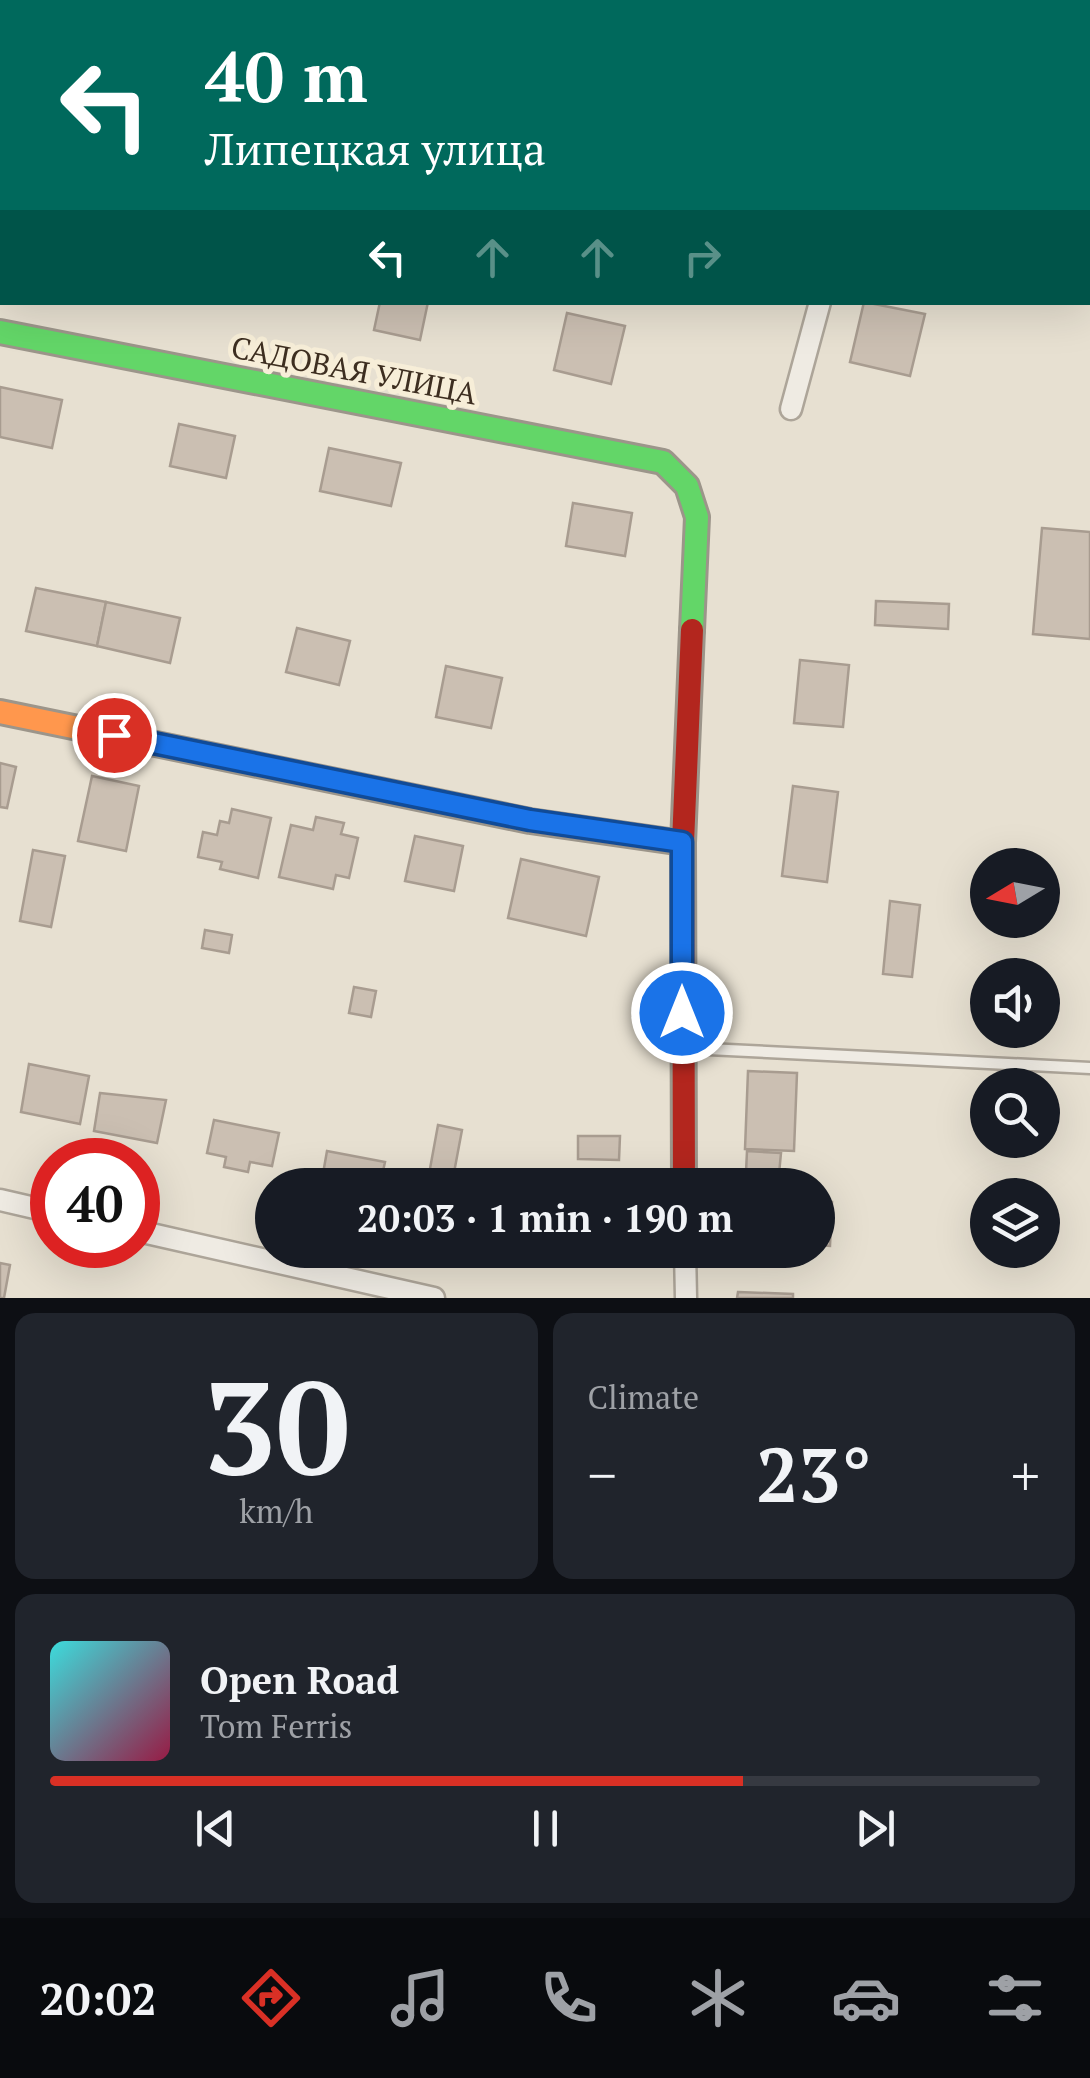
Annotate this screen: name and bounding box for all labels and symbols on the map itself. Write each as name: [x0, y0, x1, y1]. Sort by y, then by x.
street label: САДОВАЯ УЛИЦА: [228, 327, 481, 414]
pin: [72, 693, 157, 778]
north arrow: [970, 848, 1060, 938]
position arrow: [630, 961, 734, 1065]
speed limit sign: 40: [30, 1138, 160, 1268]

